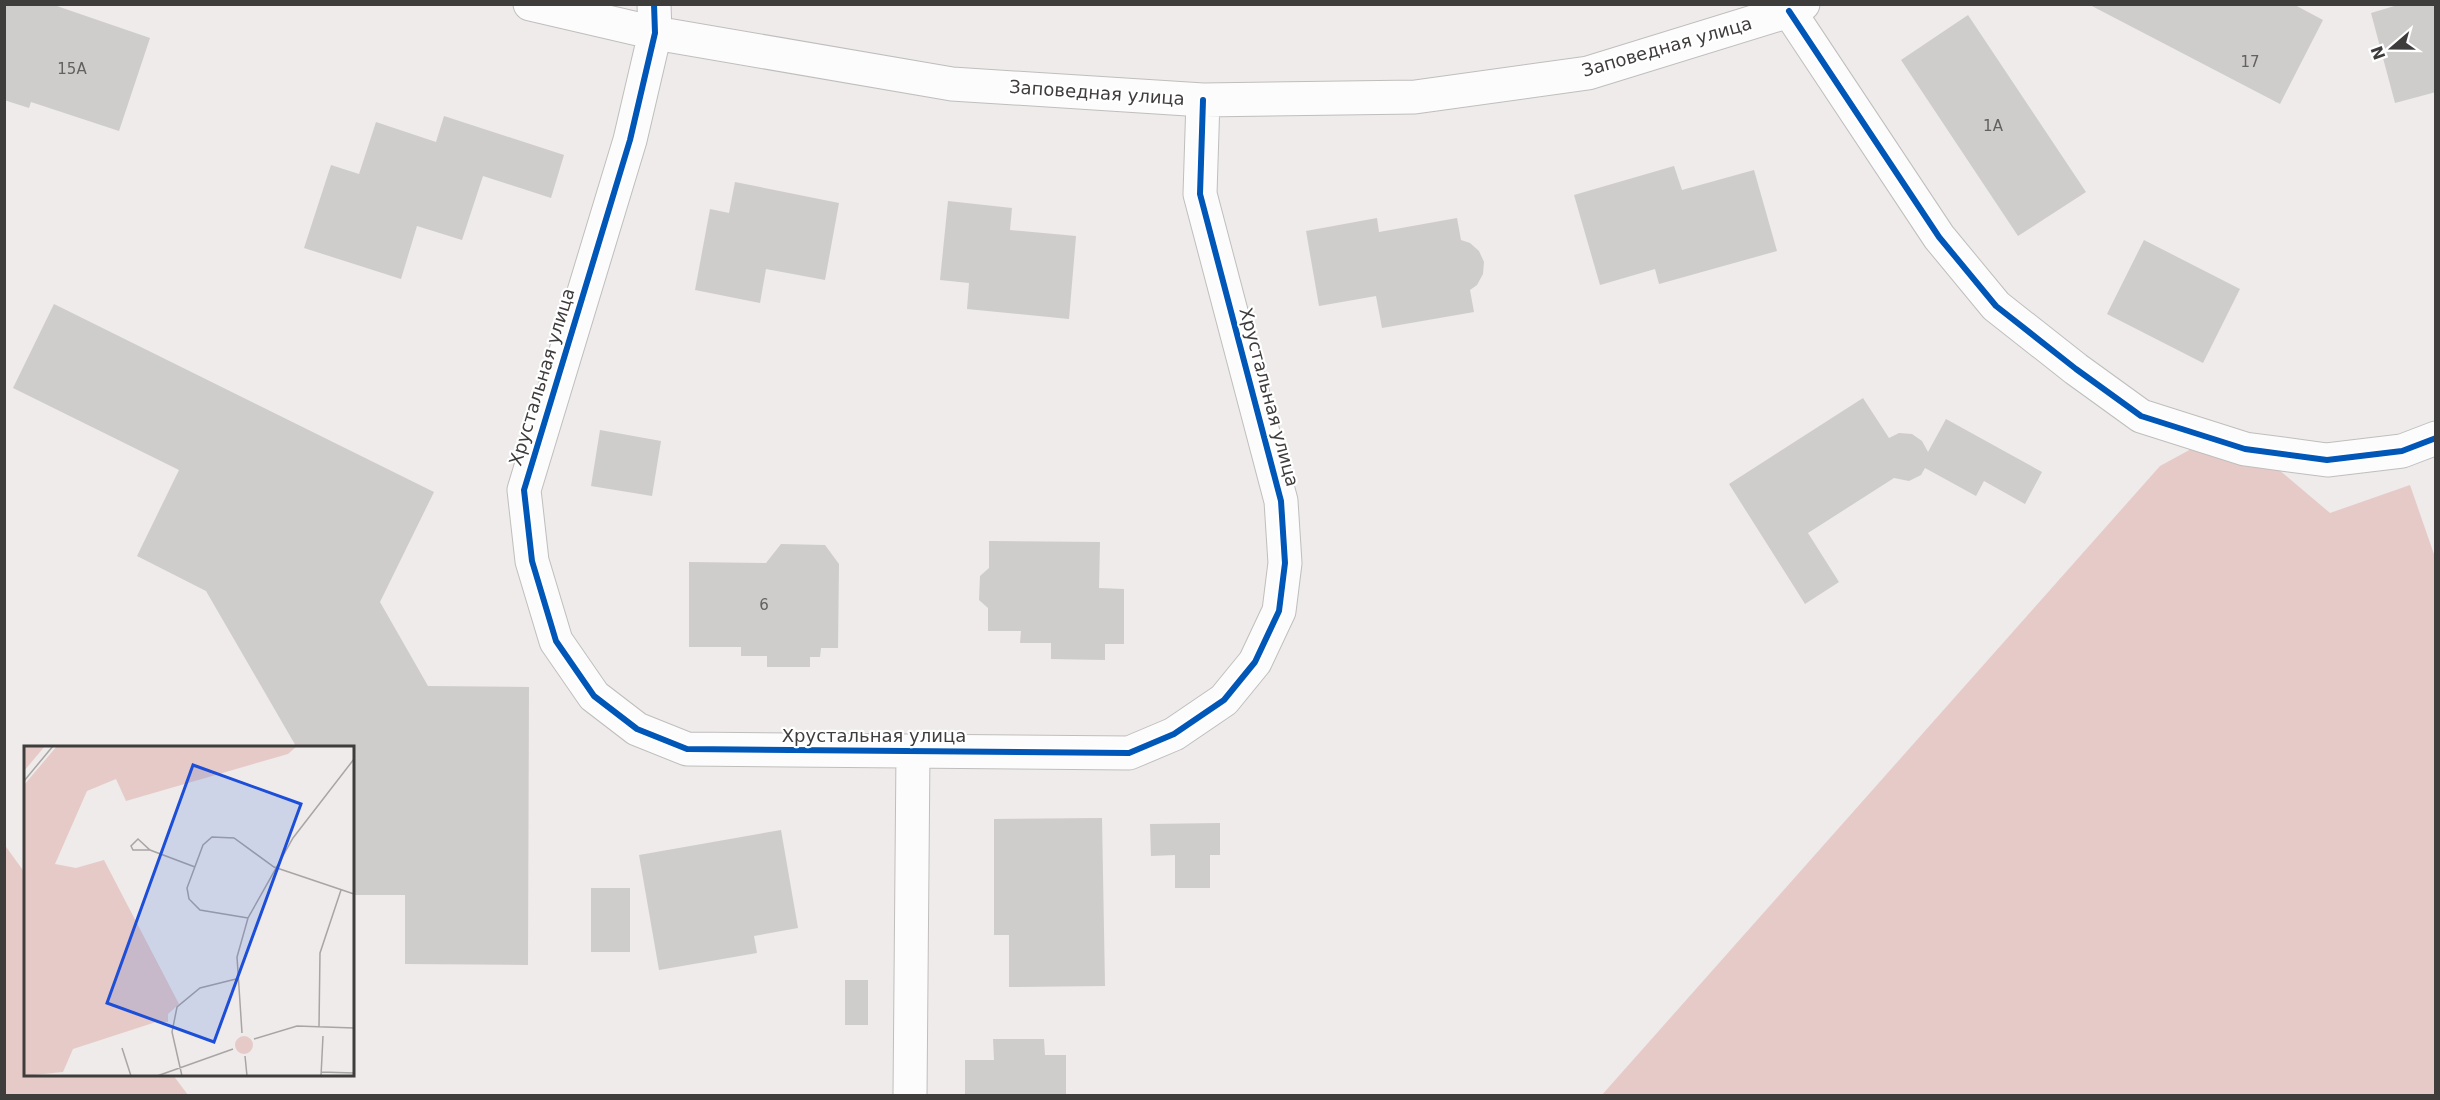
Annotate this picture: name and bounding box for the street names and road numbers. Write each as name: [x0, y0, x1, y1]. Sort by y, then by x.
street label: Заповедная улица: [1579, 12, 1754, 81]
street label: Заповедная улица: [1009, 76, 1186, 109]
street label: Хрустальная улица: [505, 286, 579, 468]
street label: Хрустальная улица: [1235, 305, 1303, 489]
street label: Хрустальная улица: [782, 725, 966, 746]

